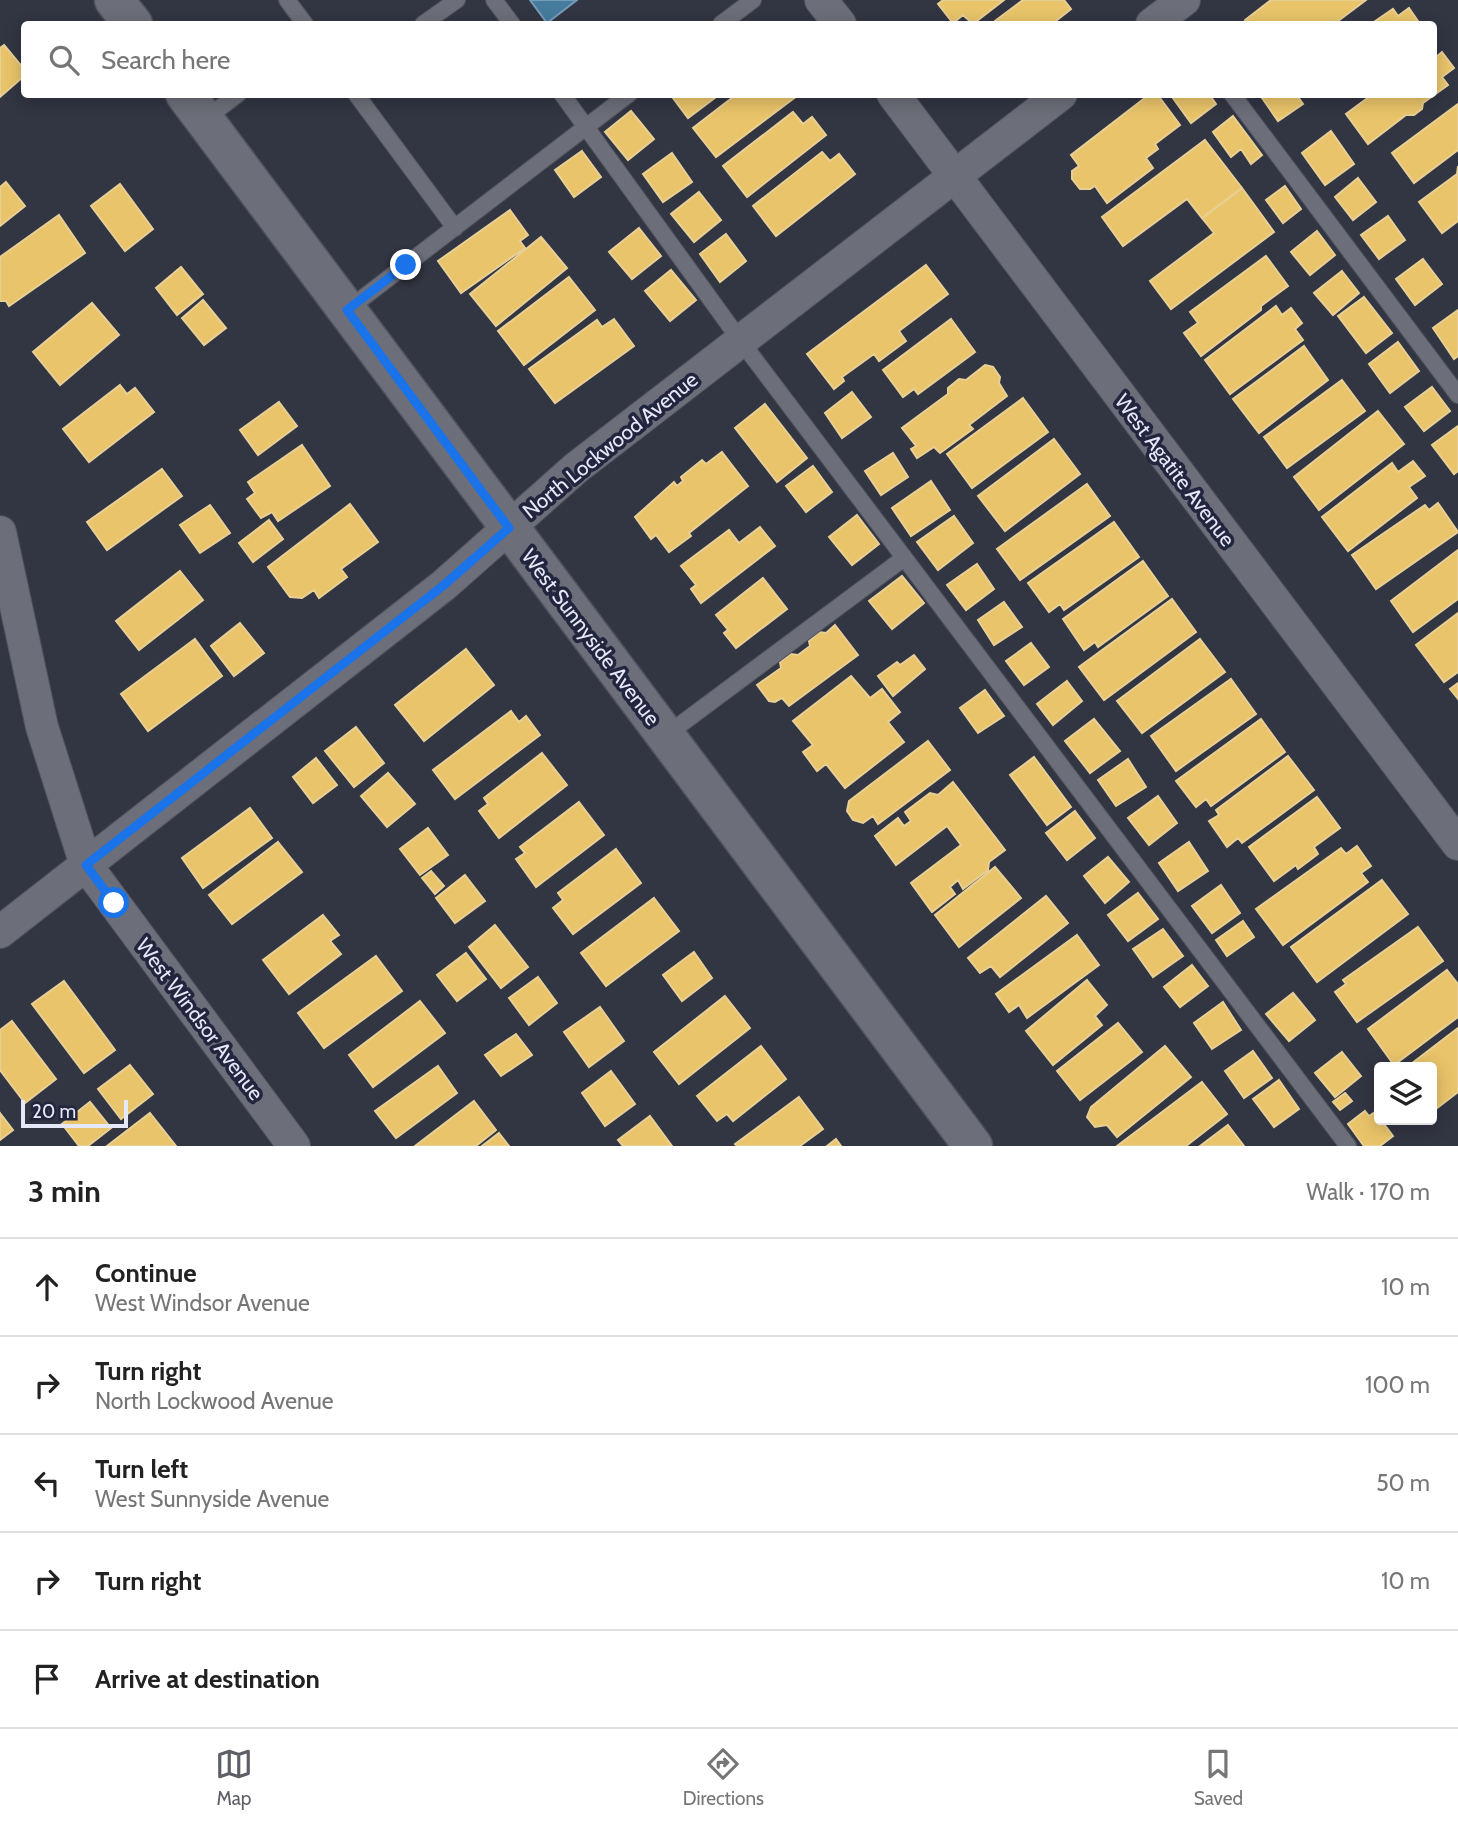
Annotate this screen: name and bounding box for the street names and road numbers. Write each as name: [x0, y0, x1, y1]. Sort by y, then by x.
street label: North Lockwood Avenue: [517, 367, 703, 523]
street label: West Agatite Avenue: [1110, 389, 1240, 551]
street label: West Sunnyside Avenue: [517, 544, 666, 730]
street label: West Windsor Avenue: [131, 933, 269, 1105]

